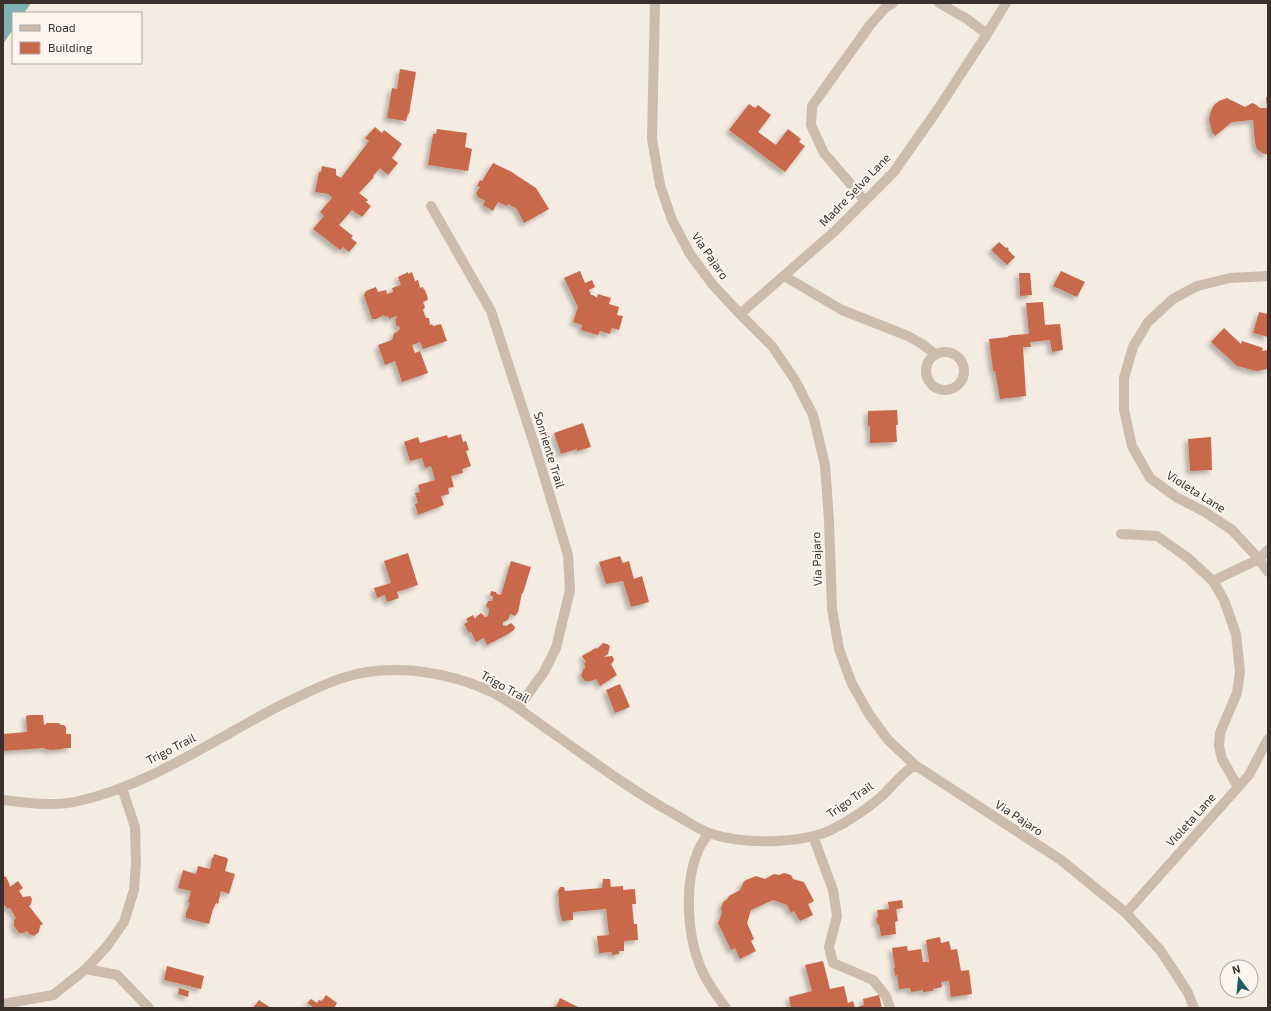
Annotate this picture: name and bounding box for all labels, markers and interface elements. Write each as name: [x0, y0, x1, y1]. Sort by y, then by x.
legend: [12, 12, 142, 64]
text: Road: [48, 20, 76, 34]
text: Building: [48, 40, 93, 54]
street label: Madre Selva Lane: [816, 150, 893, 229]
street label: Via Pajaro: [689, 229, 732, 282]
street label: Sonriente Trail: [532, 410, 568, 490]
street label: Violeta Lane: [1164, 467, 1229, 515]
street label: Via Pajaro: [808, 531, 825, 586]
street label: Trigo Trail: [479, 667, 533, 705]
street label: Trigo Trail: [144, 730, 198, 766]
street label: Trigo Trail: [824, 778, 876, 820]
street label: Violeta Lane: [1163, 790, 1218, 849]
street label: Via Pajaro: [992, 797, 1046, 839]
north arrow: [1219, 959, 1259, 999]
text: N: [1230, 962, 1242, 976]

